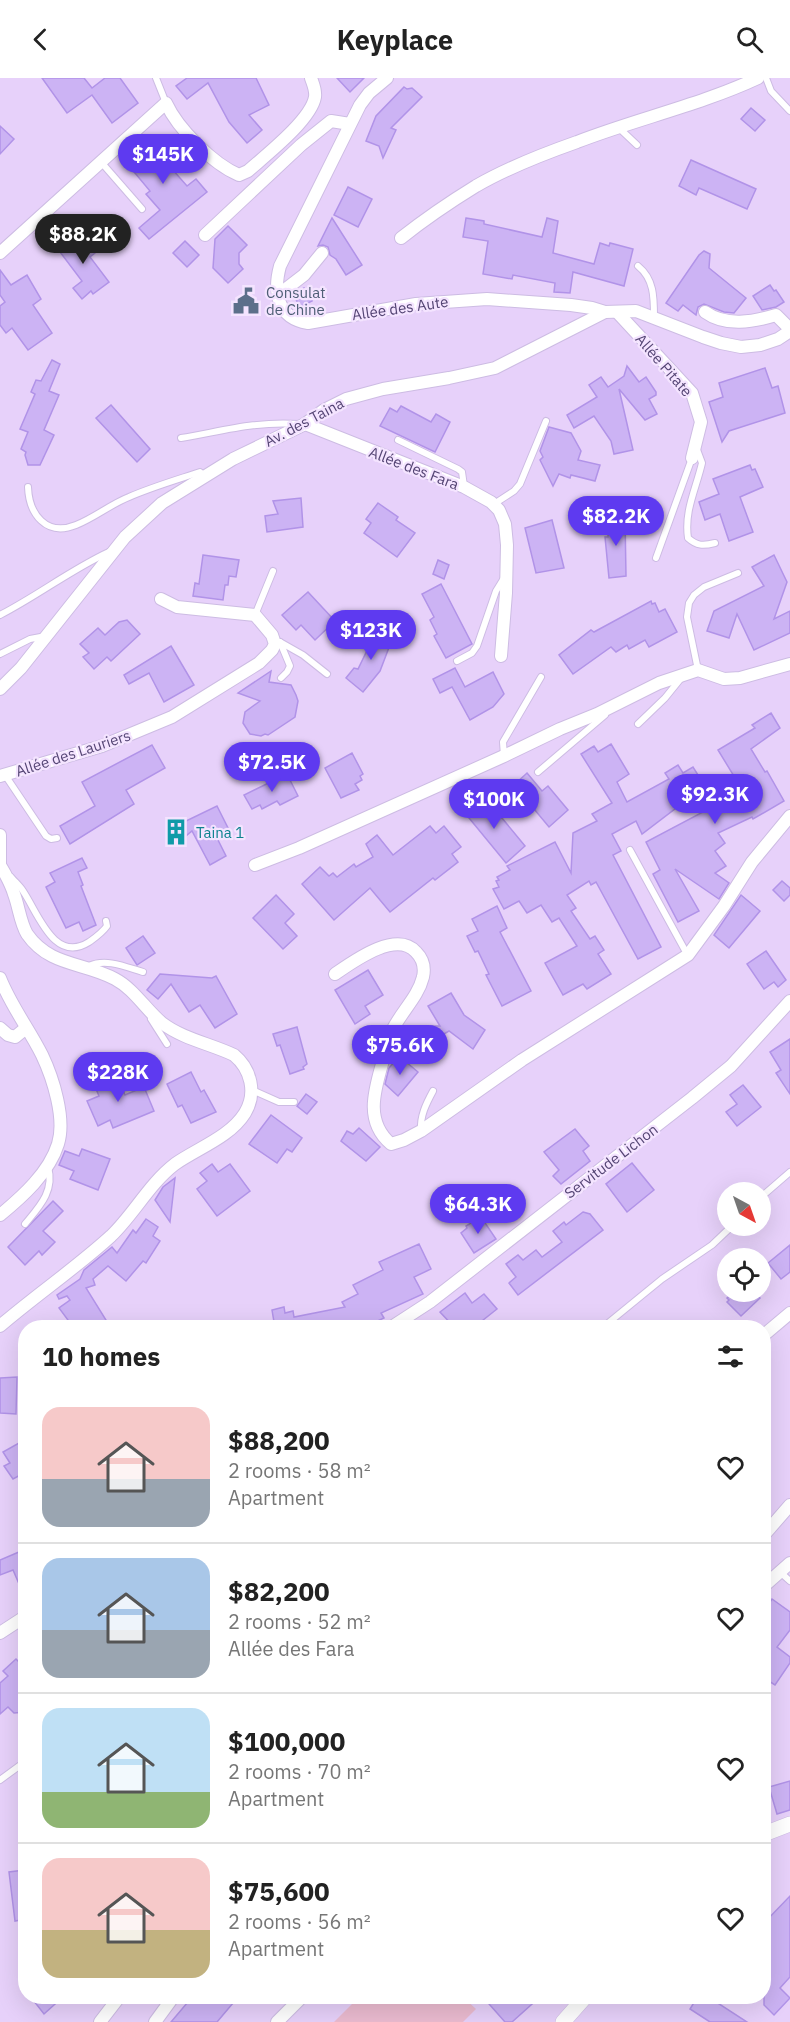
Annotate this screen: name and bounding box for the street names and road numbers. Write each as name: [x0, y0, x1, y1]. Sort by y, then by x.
street label: Allée des Aute: [351, 292, 449, 324]
street label: Allée Pitate: [631, 330, 697, 400]
street label: Av. des Taina: [261, 393, 347, 451]
street label: Allée des Fara: [366, 442, 462, 494]
street label: Allée des Lauriers: [13, 725, 133, 781]
street label: Servitude Lichon: [560, 1120, 662, 1202]

